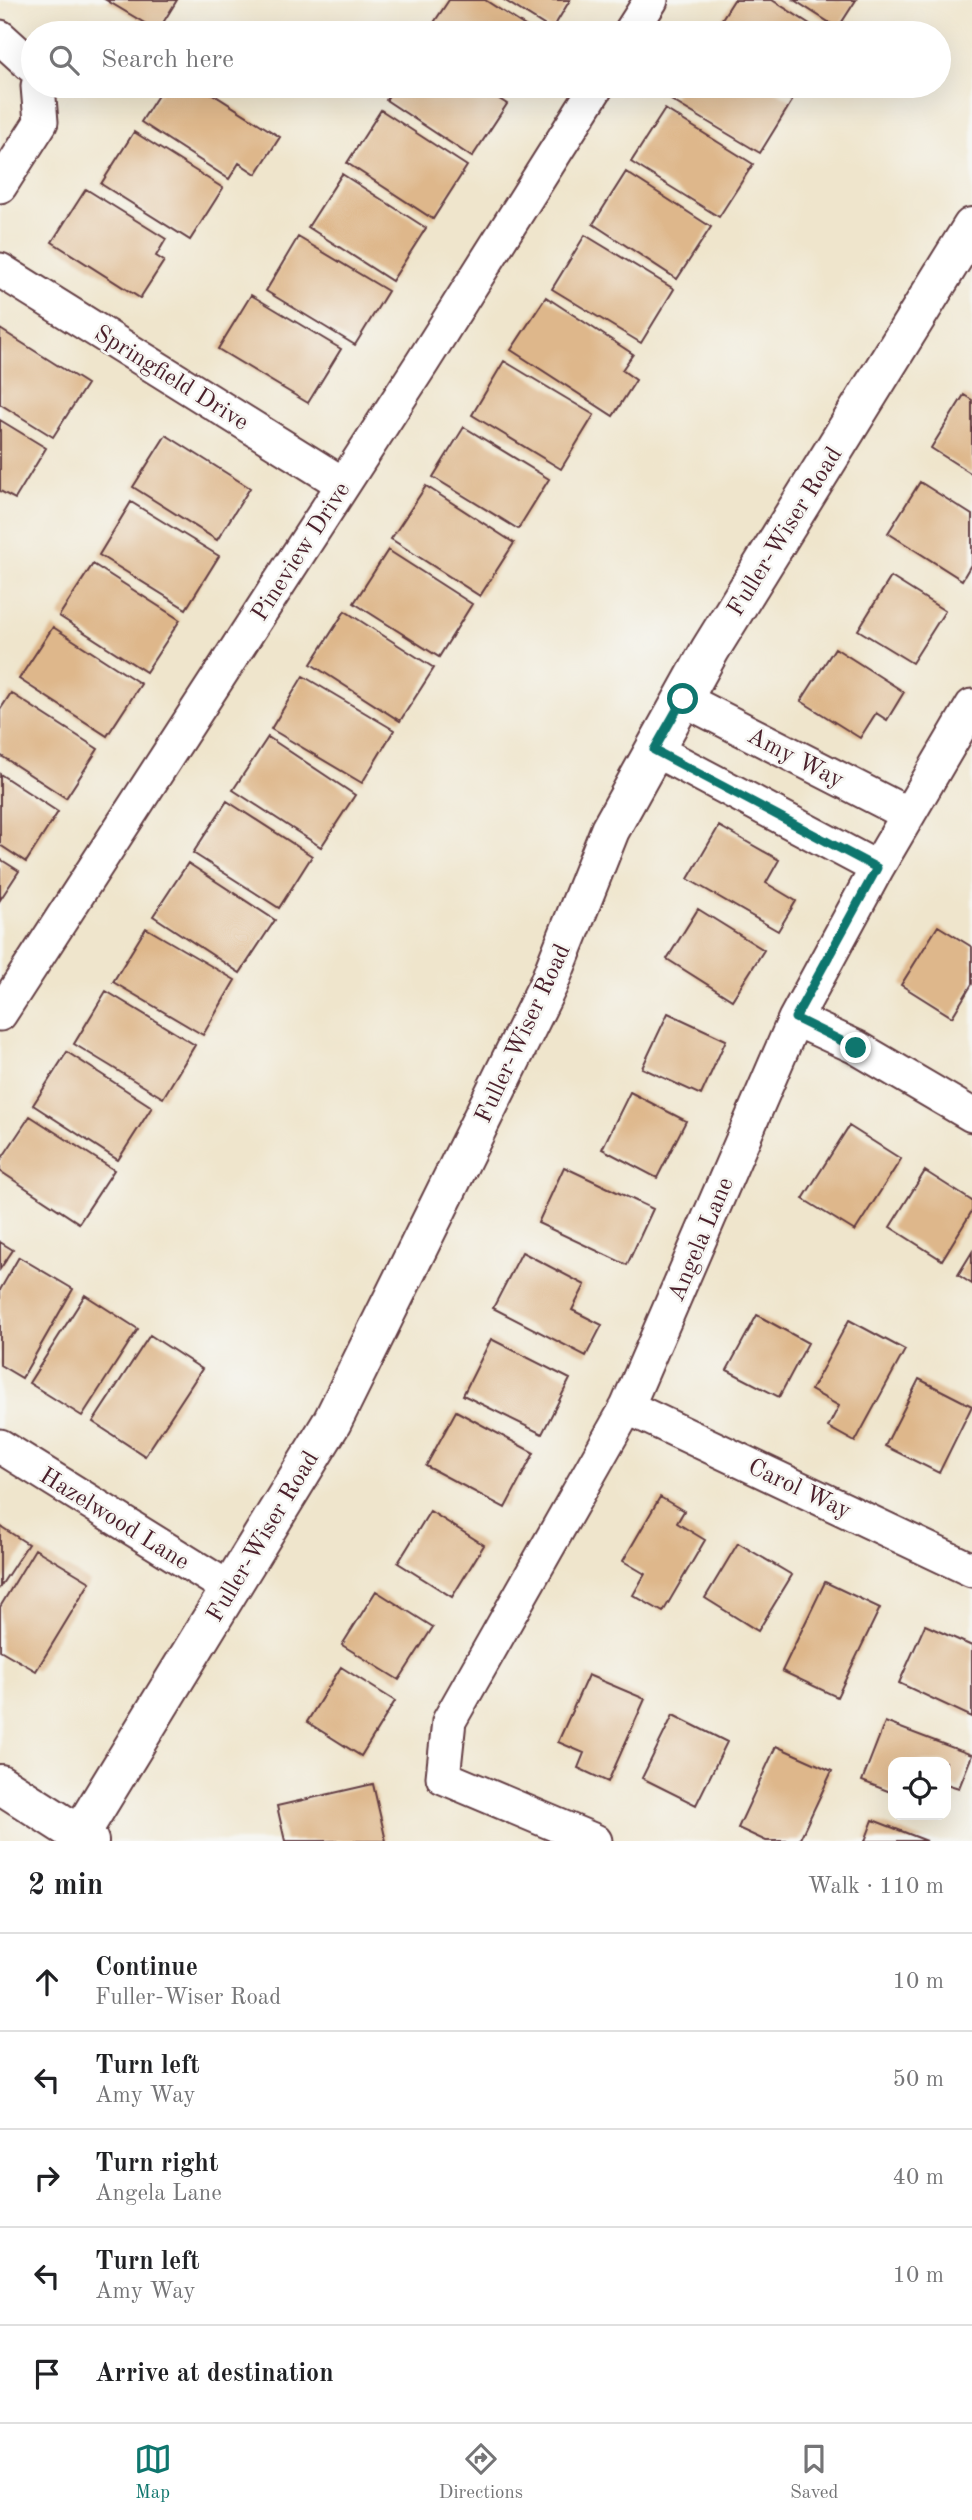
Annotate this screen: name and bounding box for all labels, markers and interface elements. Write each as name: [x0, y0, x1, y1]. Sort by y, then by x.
search box: [21, 21, 951, 98]
icon: search: [45, 41, 83, 79]
text: Search here: [101, 47, 234, 73]
street label: Springfield Drive: [90, 322, 252, 436]
street label: Fuller-Wiser Road: [724, 443, 847, 621]
street label: Pineview Drive: [248, 478, 355, 626]
route start: [667, 683, 698, 714]
street label: Amy Way: [743, 724, 847, 793]
street label: Fuller-Wiser Road: [472, 941, 576, 1127]
route end: [840, 1032, 871, 1063]
street label: Angela Lane: [665, 1174, 739, 1305]
street label: Fuller-Wiser Road: [203, 1448, 324, 1626]
street label: Carol Way: [744, 1456, 855, 1524]
street label: Hazelwood Lane: [35, 1464, 193, 1575]
map controls: [888, 1757, 951, 1820]
button: locate: [888, 1757, 951, 1820]
text: 2 min: [28, 1871, 103, 1901]
text: Walk · 110 m: [808, 1875, 944, 1898]
text: Continue: [95, 1955, 198, 1981]
icon: ahead: [28, 1963, 66, 2001]
text: 10 m: [893, 1970, 944, 1993]
text: Fuller-Wiser Road: [95, 1986, 281, 2009]
text: Turn left: [95, 2053, 200, 2079]
icon: left: [28, 2061, 66, 2099]
text: 50 m: [893, 2068, 944, 2091]
text: Amy Way: [95, 2084, 195, 2107]
text: Turn right: [95, 2151, 218, 2177]
icon: right: [28, 2159, 66, 2197]
text: 40 m: [893, 2166, 944, 2189]
text: Angela Lane: [95, 2182, 222, 2205]
text: Turn left: [95, 2249, 200, 2275]
icon: left: [28, 2257, 66, 2295]
text: 10 m: [893, 2264, 944, 2287]
text: Amy Way: [95, 2280, 195, 2303]
icon: arrive: [28, 2355, 66, 2393]
text: Arrive at destination: [95, 2361, 334, 2387]
tab: Map: [134, 2440, 172, 2505]
tab: Directions: [439, 2440, 523, 2505]
tab: Saved: [790, 2440, 838, 2505]

